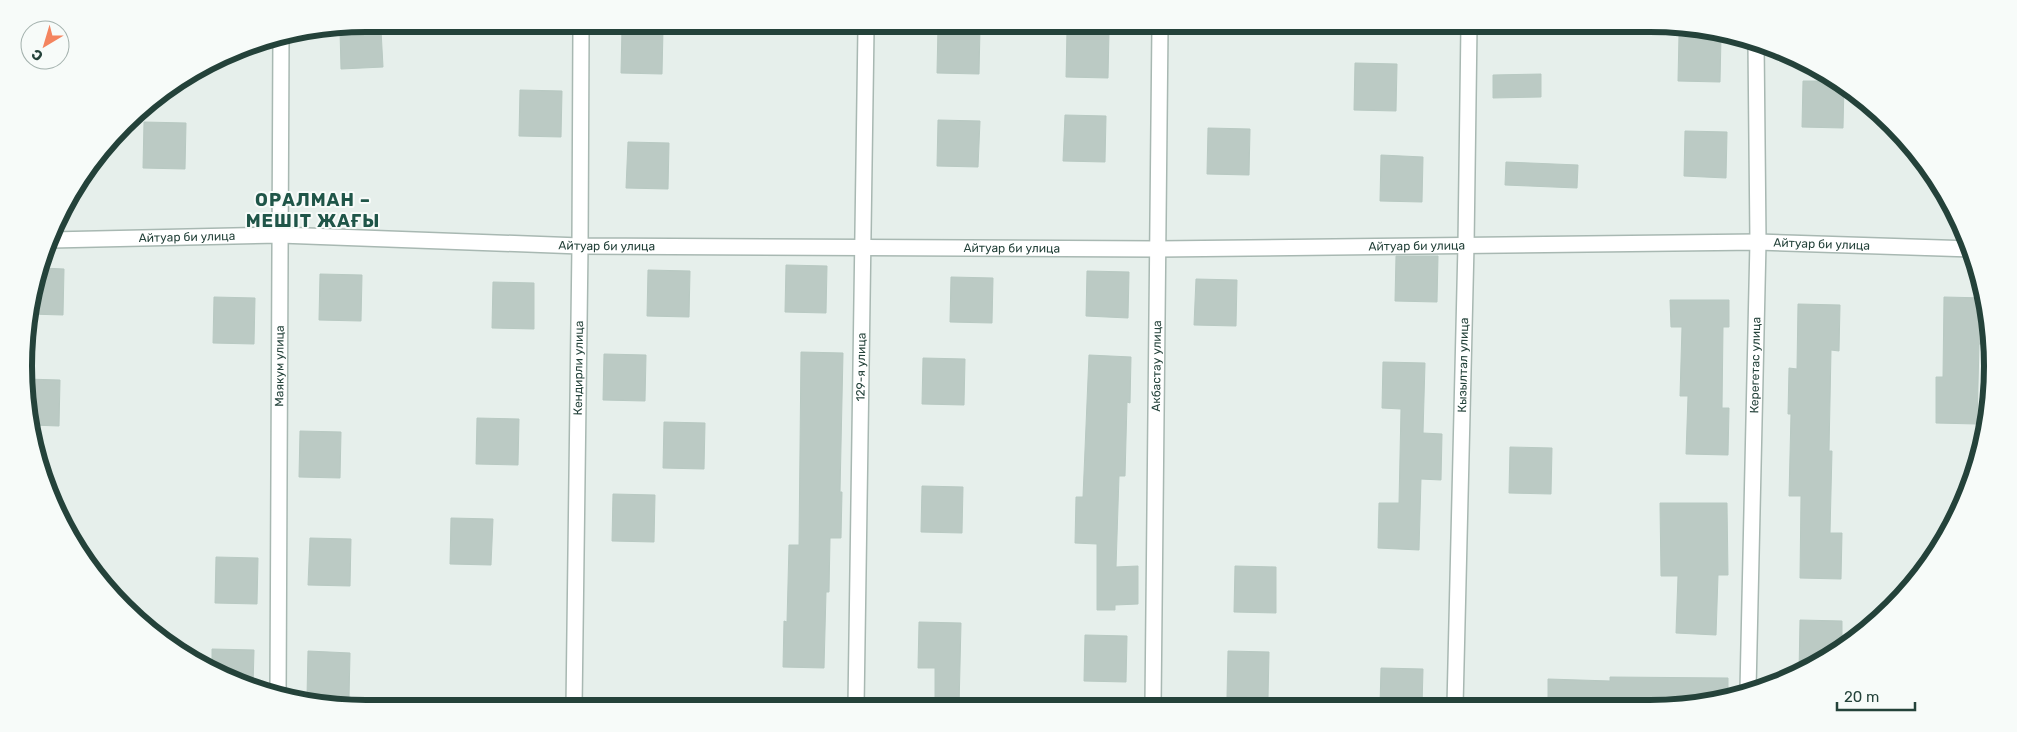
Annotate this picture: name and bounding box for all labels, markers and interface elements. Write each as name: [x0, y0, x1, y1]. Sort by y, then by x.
north arrow: [20, 20, 70, 70]
text: С: [28, 45, 46, 65]
district label: ОРАЛМАН – МЕШІТ ЖАҒЫ: [246, 189, 380, 232]
street label: Айтуар би улица: [139, 229, 235, 245]
street label: Айтуар би улица: [1773, 236, 1870, 253]
street label: Айтуар би улица: [558, 238, 655, 253]
street label: Айтуар би улица: [1368, 238, 1465, 254]
street label: Айтуар би улица: [963, 241, 1060, 255]
street label: Кызылтал улица: [1455, 317, 1471, 413]
street label: Керегетас улица: [1747, 317, 1763, 414]
street label: Акбастау улица: [1149, 320, 1164, 412]
street label: Кендирли улица: [571, 321, 586, 415]
street label: Маякум улица: [272, 325, 287, 407]
street label: 129-я улица: [853, 332, 869, 402]
scale bar: [1837, 680, 1914, 712]
text: 20 m: [1844, 688, 1879, 706]

